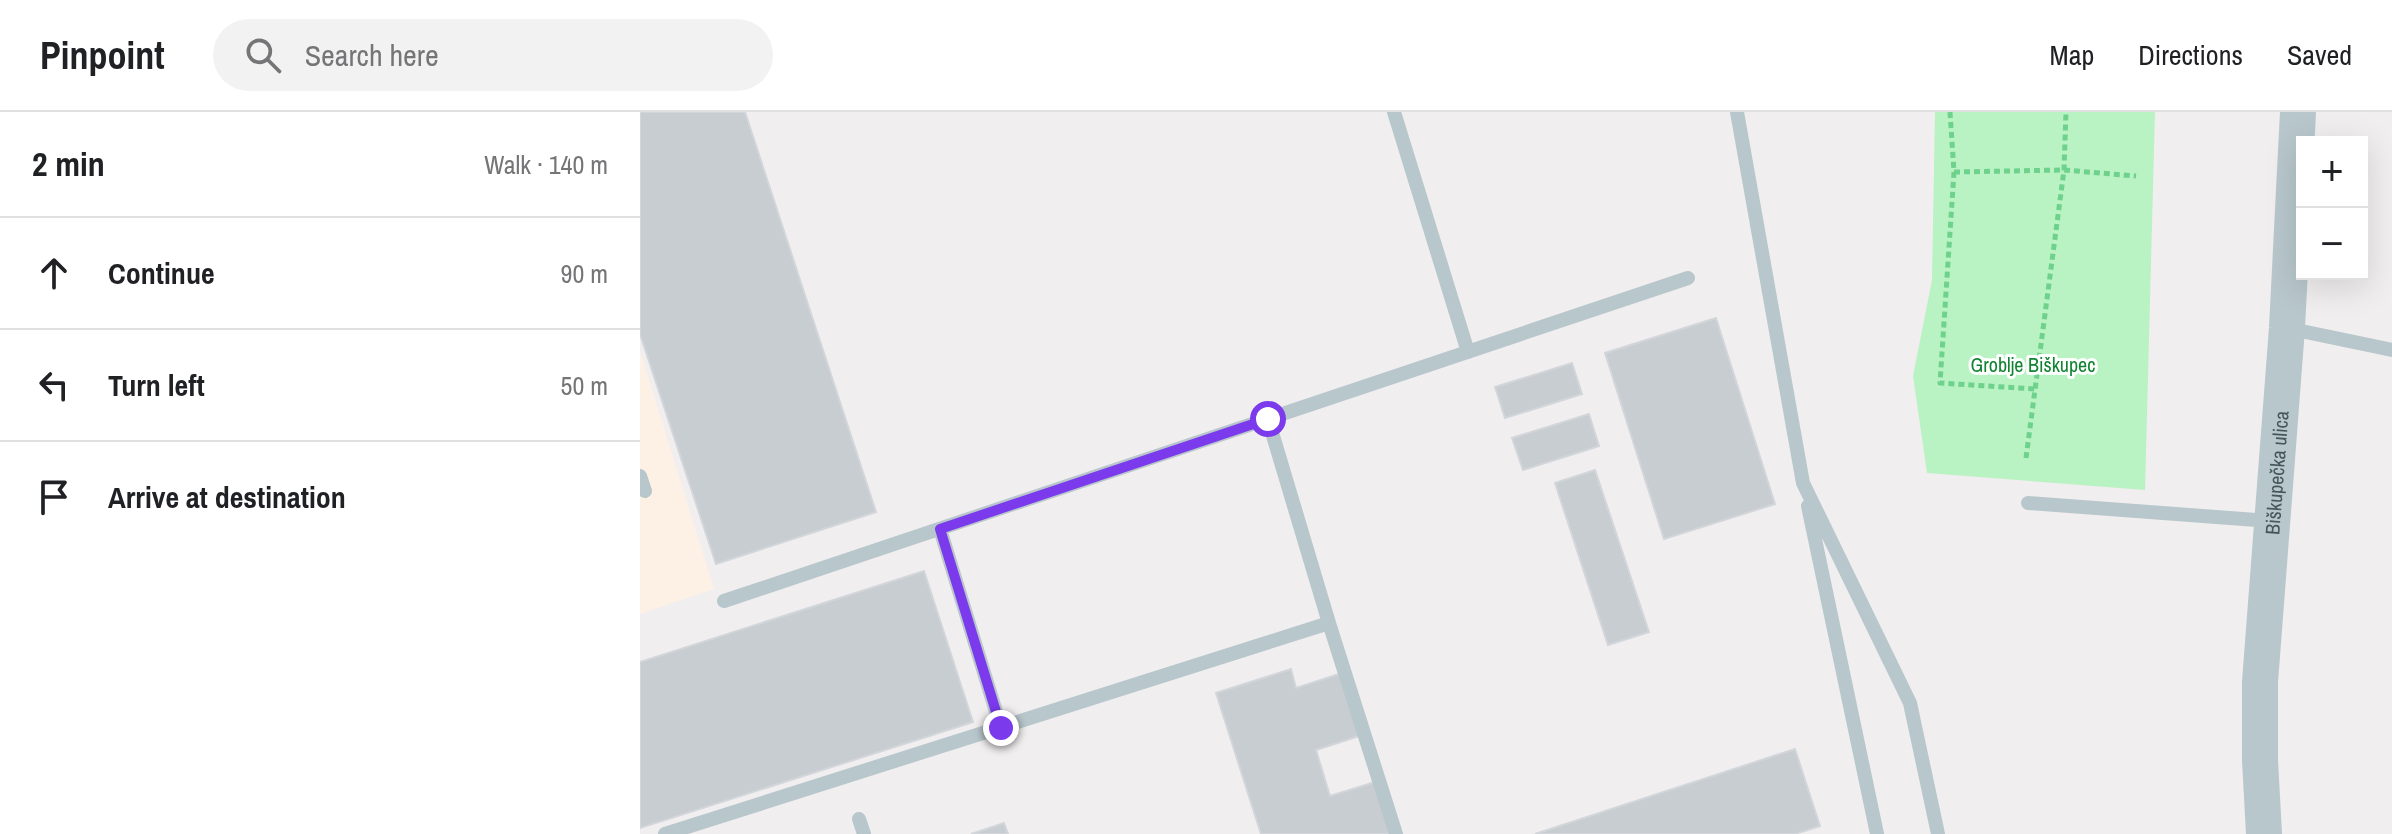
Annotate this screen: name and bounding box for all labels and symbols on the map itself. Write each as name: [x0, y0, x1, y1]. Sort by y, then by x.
park label: Groblje Biškupec: [1971, 351, 2095, 378]
route start: [1250, 401, 1286, 437]
street label: Biškupečka ulica: [2258, 410, 2294, 536]
route end: [983, 710, 1019, 746]

